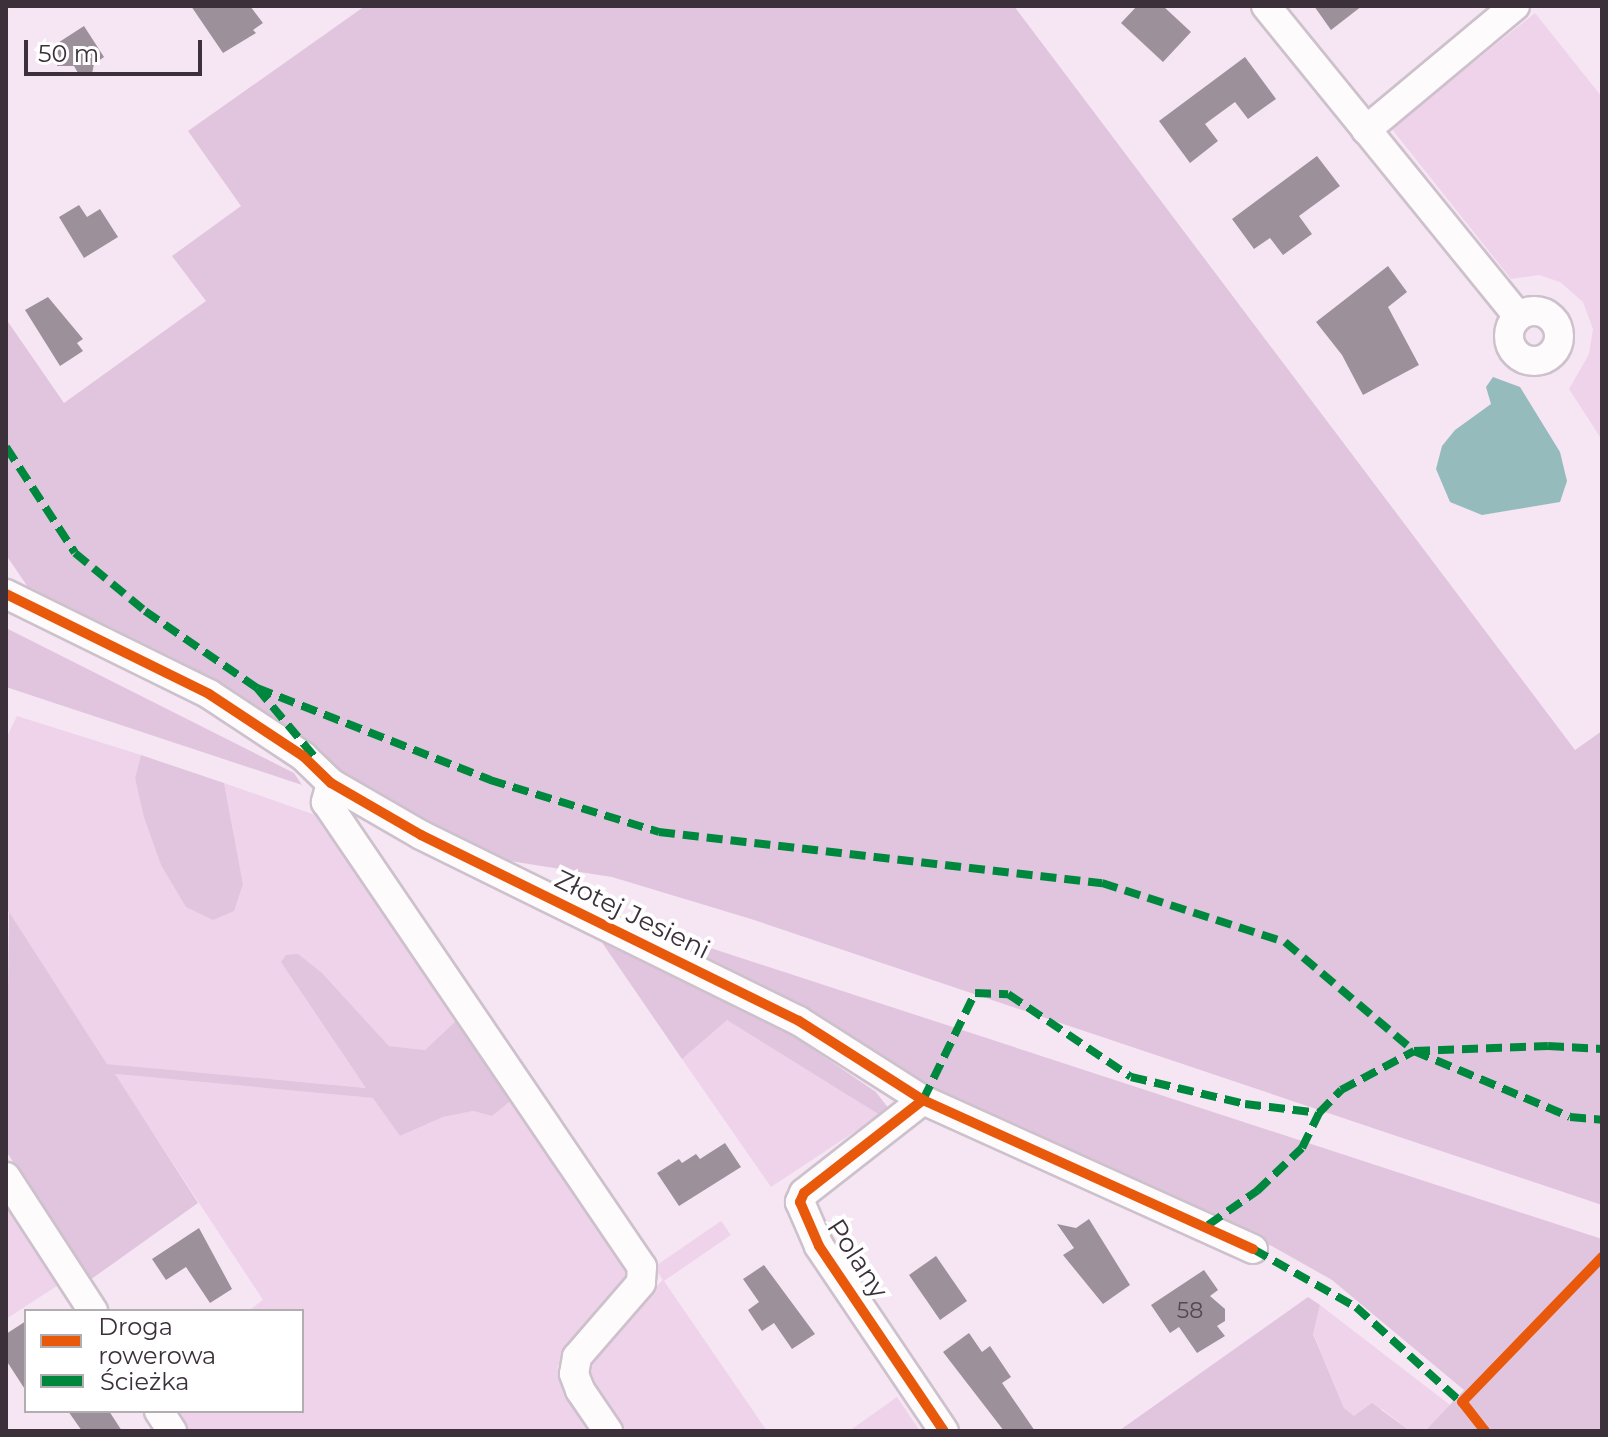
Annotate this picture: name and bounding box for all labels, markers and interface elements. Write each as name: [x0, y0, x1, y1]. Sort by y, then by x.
scale bar: [28, 24, 206, 74]
text: 50 m: [38, 39, 99, 68]
street label: Złotej Jesieni: [549, 864, 715, 966]
street label: Polany: [820, 1214, 894, 1304]
house number: 58: [1177, 1298, 1203, 1324]
legend: [24, 1309, 304, 1413]
text: Droga rowerowa: [98, 1312, 216, 1370]
text: Ścieżka: [100, 1367, 189, 1396]

